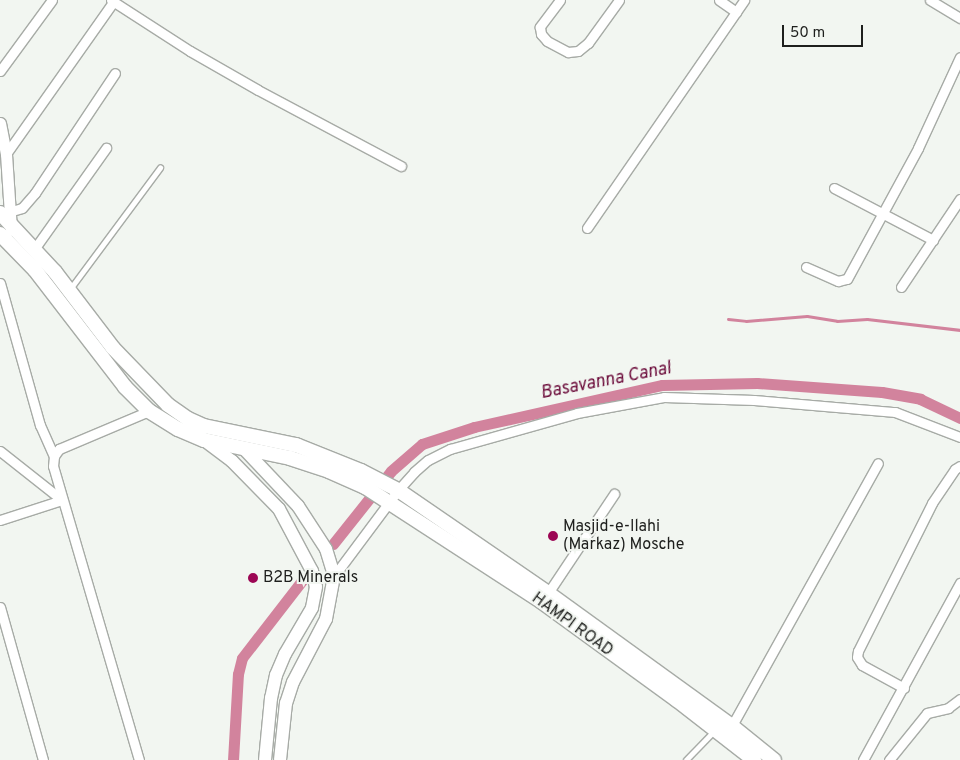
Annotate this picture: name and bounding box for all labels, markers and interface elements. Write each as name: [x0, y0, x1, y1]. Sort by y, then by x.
scale bar: [785, 15, 866, 47]
text: 50 m: [790, 24, 825, 43]
water label: Basavanna Canal: [539, 359, 673, 405]
place label: Masjid-e-Ilahi (Markaz) Mosche: [563, 517, 684, 555]
marker: Masjid-e-Ilahi (Markaz) Mosche: [547, 530, 559, 542]
place label: B2B Minerals: [263, 568, 358, 588]
marker: B2B Minerals: [247, 572, 259, 584]
street label: HAMPI ROAD: [528, 589, 616, 661]

